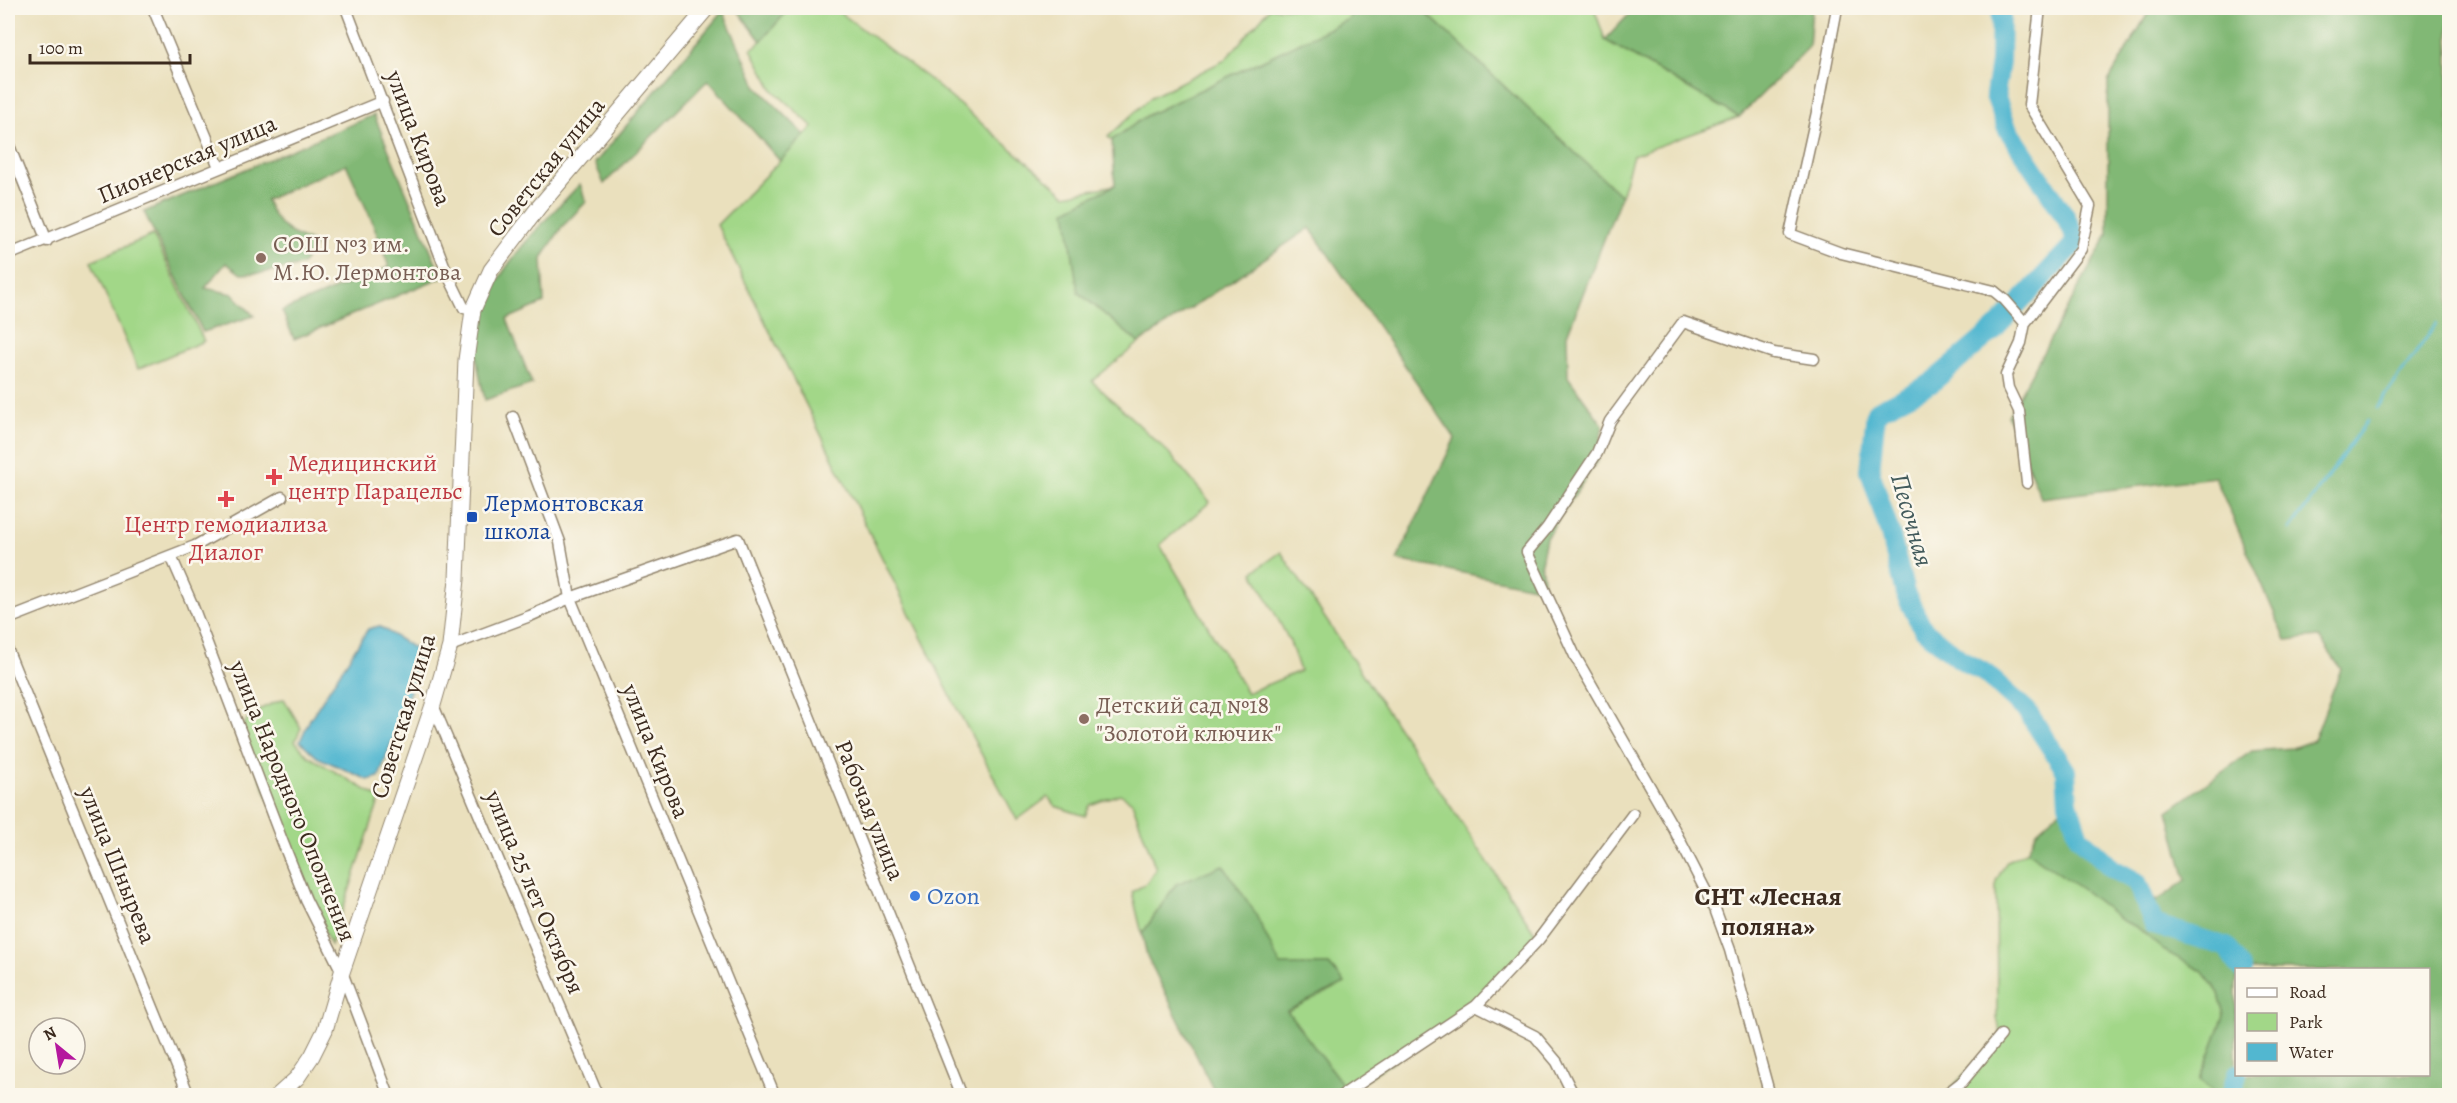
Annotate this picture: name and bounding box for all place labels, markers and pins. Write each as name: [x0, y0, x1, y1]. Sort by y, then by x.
place label: СОШ №3 им. М.Ю. Лермонтова: [273, 228, 461, 288]
marker: СОШ №3 им. М.Ю. Лермонтова: [254, 251, 268, 265]
place label: Медицинский центр Парацельс: [288, 447, 463, 507]
marker: Медицинский центр Парацельс: [265, 468, 283, 486]
place label: Лермонтовская школа: [484, 487, 644, 547]
marker: Центр гемодиализа Диалог: [217, 490, 235, 508]
place label: Центр гемодиализа Диалог: [124, 508, 328, 568]
marker: Лермонтовская школа: [465, 510, 479, 524]
place label: Детский сад №18 "Золотой ключик": [1096, 689, 1282, 749]
marker: Детский сад №18 "Золотой ключик": [1077, 712, 1091, 726]
place label: Ozon: [927, 880, 980, 912]
marker: Ozon: [908, 889, 922, 903]

